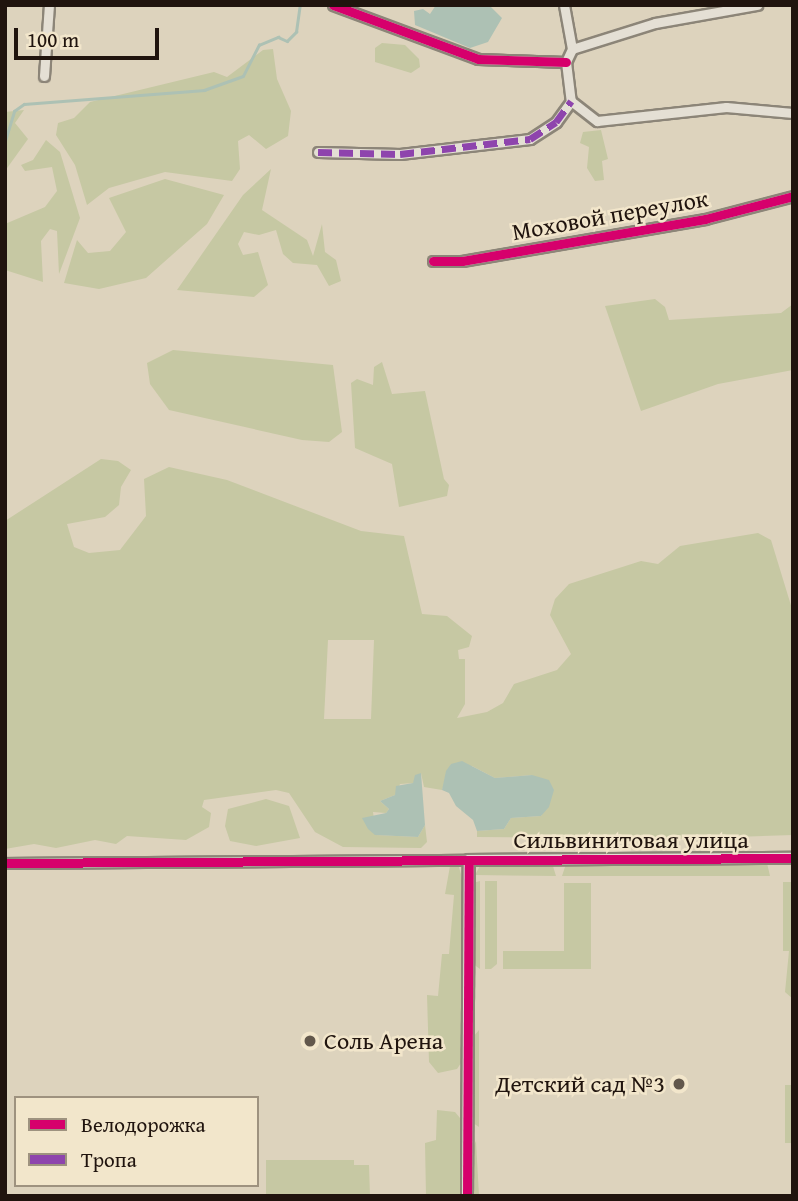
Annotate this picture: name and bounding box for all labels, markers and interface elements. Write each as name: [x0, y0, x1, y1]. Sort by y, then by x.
scale bar: [18, 14, 163, 58]
text: 100 m: [27, 24, 79, 55]
street label: Моховой переулок: [510, 184, 710, 246]
street label: Сильвинитовая улица: [513, 826, 749, 854]
place label: Соль Арена: [324, 1027, 443, 1055]
marker: Соль Арена: [302, 1033, 318, 1049]
place label: Детский сад №3: [495, 1070, 665, 1098]
marker: Детский сад №3: [671, 1076, 687, 1092]
legend: [14, 1096, 259, 1187]
text: Велодорожка: [81, 1109, 206, 1140]
text: Тропа: [81, 1144, 137, 1175]

